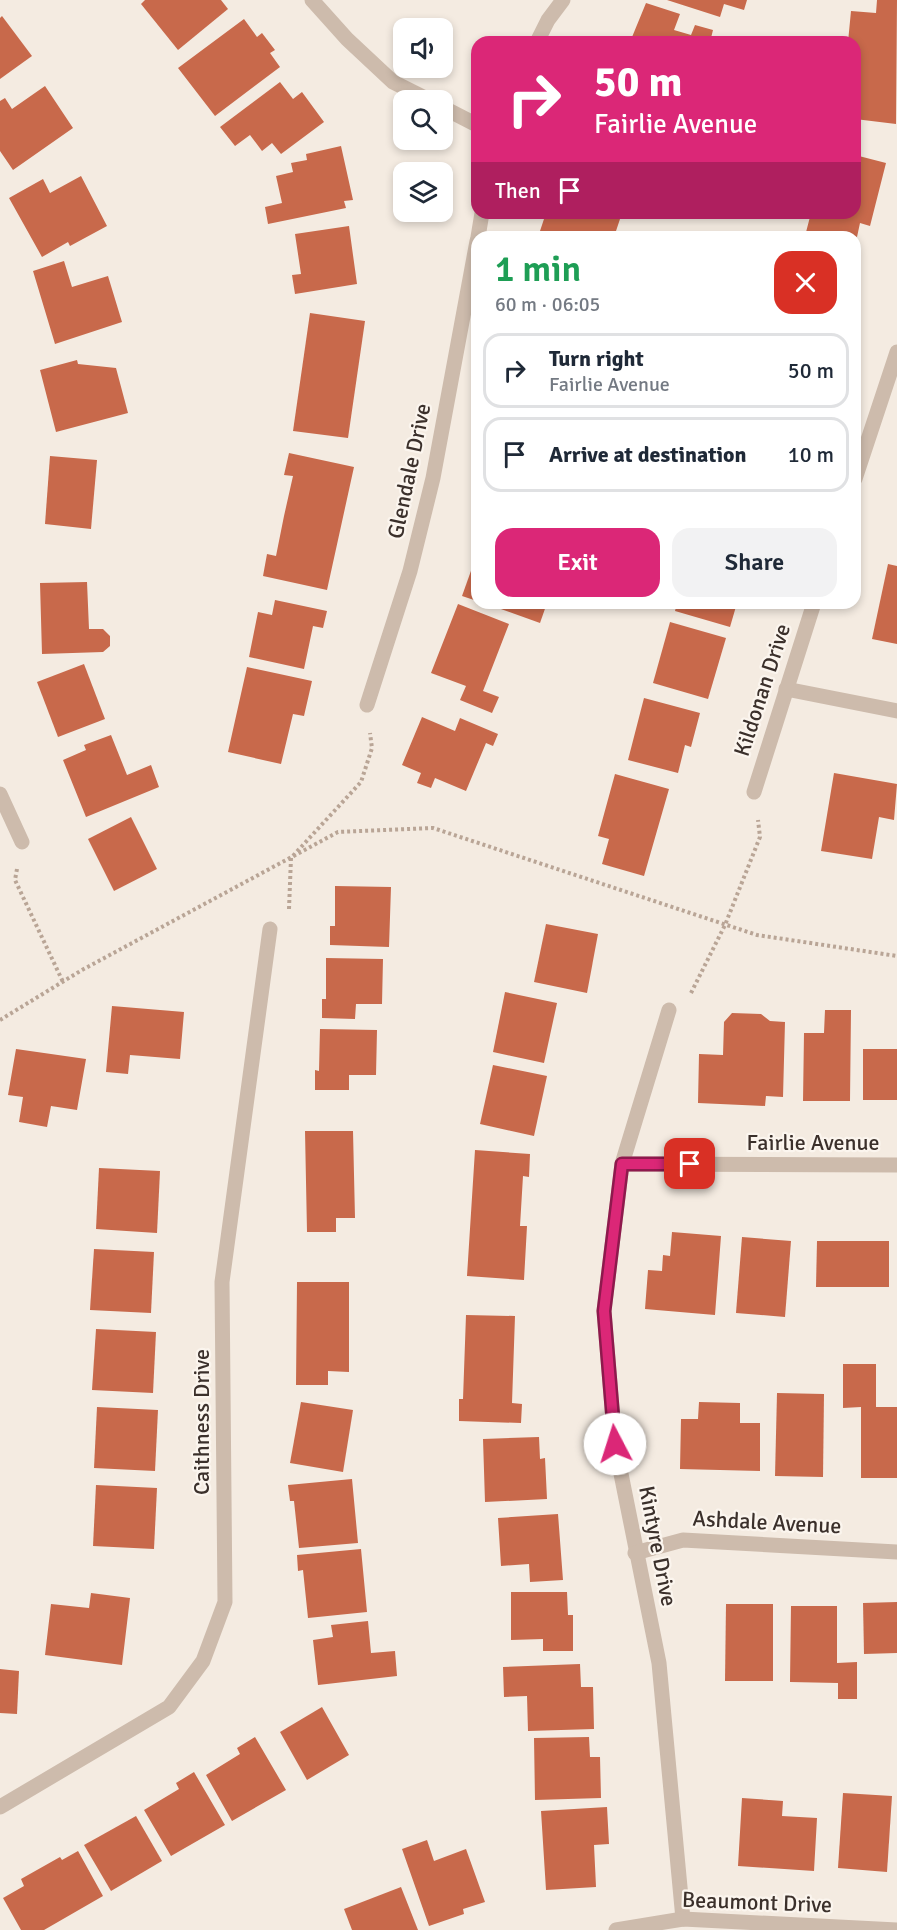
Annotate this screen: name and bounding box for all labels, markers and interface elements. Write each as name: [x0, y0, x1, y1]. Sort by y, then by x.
map controls: [393, 18, 453, 222]
button: sound: [393, 18, 453, 78]
text: 50 m: [594, 57, 683, 108]
icon: right: [495, 60, 573, 138]
button: search: [393, 90, 453, 150]
text: Fairlie Avenue: [594, 108, 757, 141]
button: layers: [393, 162, 453, 222]
icon: arrive: [553, 174, 586, 207]
text: Then: [495, 177, 541, 204]
text: 1 min: [495, 247, 581, 292]
button: close: [774, 251, 837, 314]
text: 60 m · 06:05: [495, 292, 600, 317]
text: Turn right: [549, 345, 644, 372]
icon: right: [498, 354, 531, 387]
text: 50 m: [788, 357, 834, 384]
text: Fairlie Avenue: [549, 372, 670, 397]
street label: Glendale Drive: [381, 401, 437, 541]
icon: arrive: [498, 438, 531, 471]
text: Arrive at destination: [549, 441, 746, 468]
text: 10 m: [788, 441, 834, 468]
button: Exit: [495, 528, 660, 597]
button: Share: [672, 528, 837, 597]
street label: Kildonan Drive: [728, 620, 796, 760]
street label: Fairlie Avenue: [747, 1129, 879, 1156]
pin: [664, 1138, 715, 1189]
icon: arrive: [673, 1147, 706, 1180]
street label: Caithness Drive: [188, 1349, 215, 1495]
position arrow: [583, 1412, 647, 1476]
street label: Kintyre Drive: [633, 1484, 683, 1608]
street label: Ashdale Avenue: [692, 1505, 842, 1539]
street label: Beaumont Drive: [681, 1886, 833, 1918]

